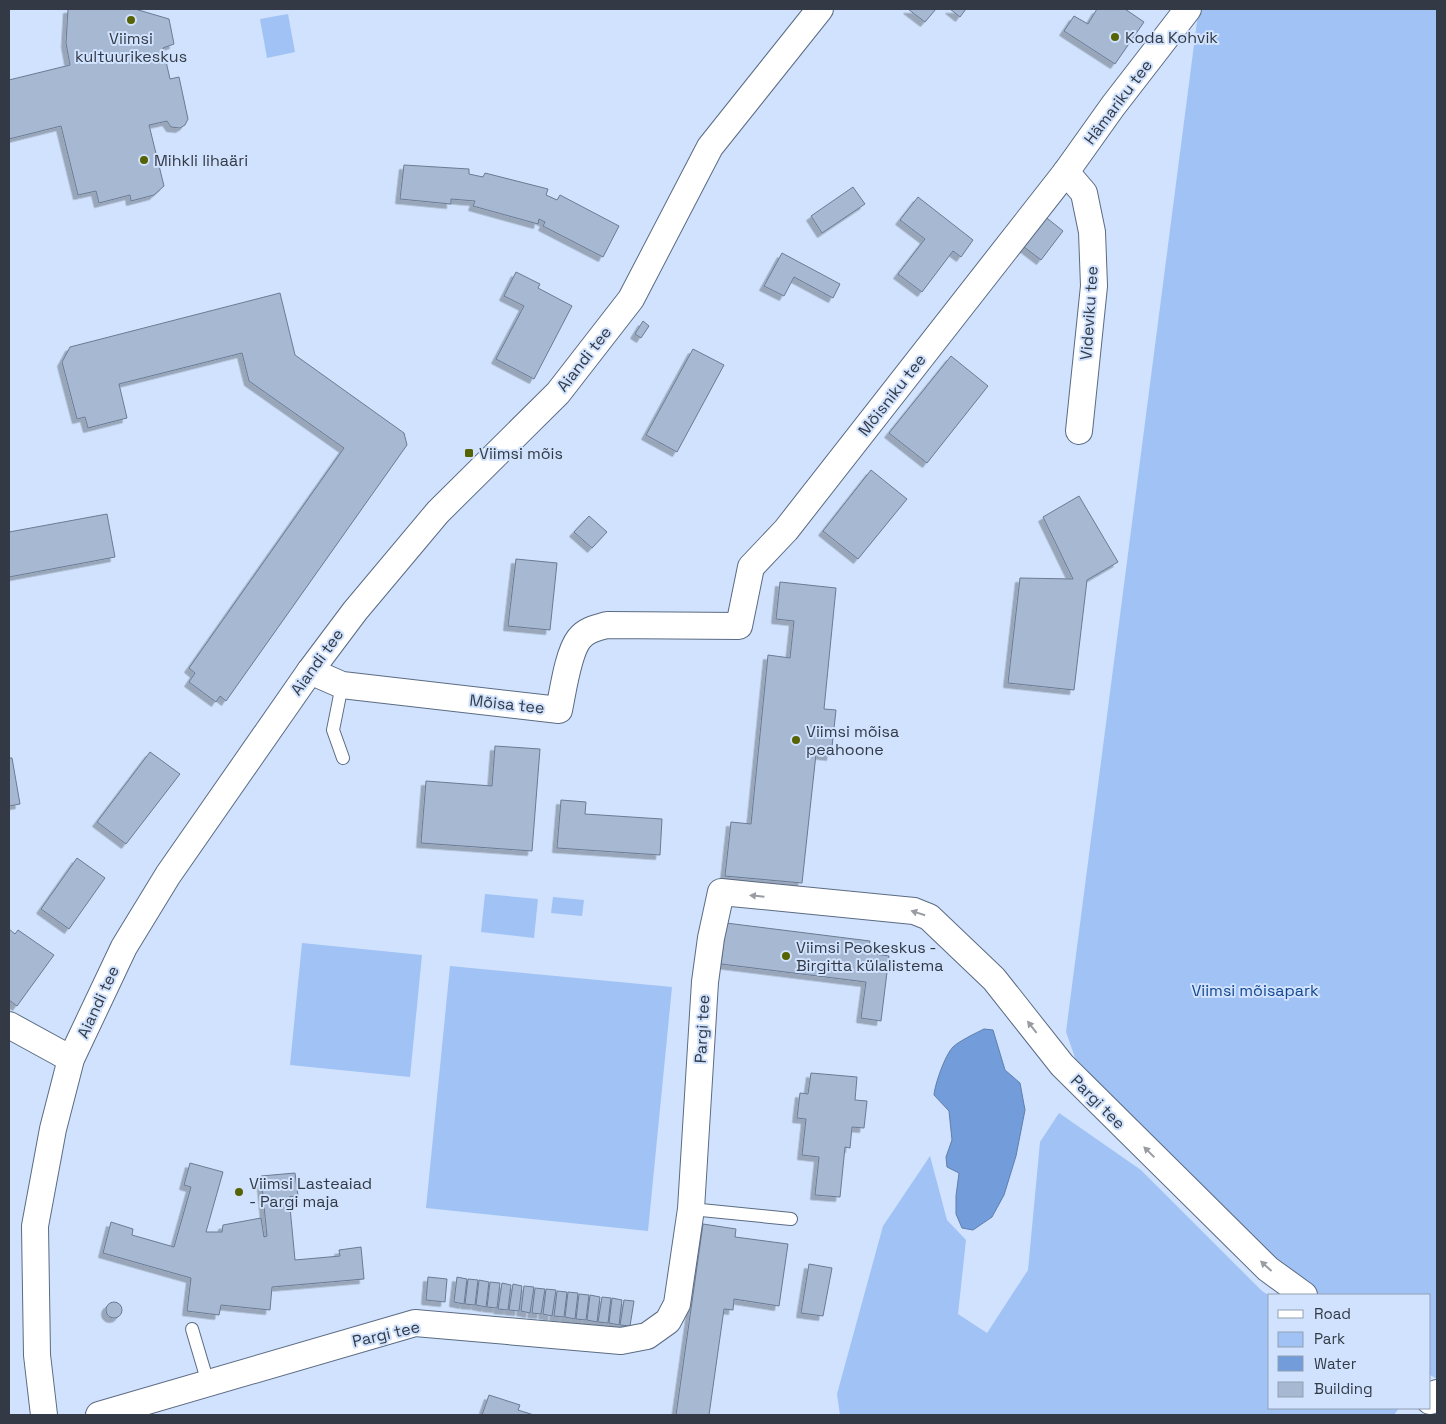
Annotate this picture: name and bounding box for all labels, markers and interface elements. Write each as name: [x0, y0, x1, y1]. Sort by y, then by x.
marker: Viimsi kultuurikeskus: [125, 14, 137, 26]
place label: Koda Kohvik: [1125, 27, 1218, 48]
place label: Viimsi kultuurikeskus: [75, 28, 187, 67]
marker: Koda Kohvik: [1109, 31, 1121, 43]
street label: Hämariku tee: [1079, 55, 1157, 149]
place label: Mihkli lihaäri: [154, 150, 248, 171]
marker: Mihkli lihaäri: [138, 154, 150, 166]
street label: Videviku tee: [1075, 265, 1103, 361]
street label: Aiandi tee: [552, 322, 616, 396]
street label: Mõisniku tee: [853, 350, 931, 440]
place label: Viimsi mõis: [479, 443, 563, 464]
marker: Viimsi mõis: [463, 447, 475, 459]
street label: Aiandi tee: [286, 625, 348, 699]
street label: Mõisa tee: [468, 690, 546, 718]
place label: Viimsi mõisa peahoone: [806, 721, 899, 760]
marker: Viimsi mõisa peahoone: [790, 734, 802, 746]
one-way arrow: [749, 891, 765, 899]
one-way arrow: [911, 909, 926, 916]
place label: Viimsi Peokeskus - Birgitta külalistema: [796, 937, 943, 976]
marker: Viimsi Peokeskus - Birgitta külalistema: [780, 950, 792, 962]
street label: Aiandi tee: [72, 962, 124, 1042]
park label: Viimsi mõisapark: [1191, 980, 1319, 1001]
street label: Pargi tee: [690, 994, 714, 1064]
one-way arrow: [1026, 1021, 1037, 1034]
street label: Pargi tee: [1066, 1070, 1130, 1134]
one-way arrow: [1144, 1147, 1156, 1159]
place label: Viimsi Lasteaiad - Pargi maja: [249, 1173, 372, 1212]
marker: Viimsi Lasteaiad - Pargi maja: [233, 1186, 245, 1198]
one-way arrow: [1260, 1260, 1272, 1272]
legend: [1268, 1294, 1431, 1409]
text: Road: [1314, 1304, 1351, 1323]
street label: Pargi tee: [350, 1316, 422, 1352]
text: Park: [1314, 1329, 1345, 1348]
text: Water: [1314, 1354, 1357, 1373]
text: Building: [1314, 1379, 1373, 1398]

